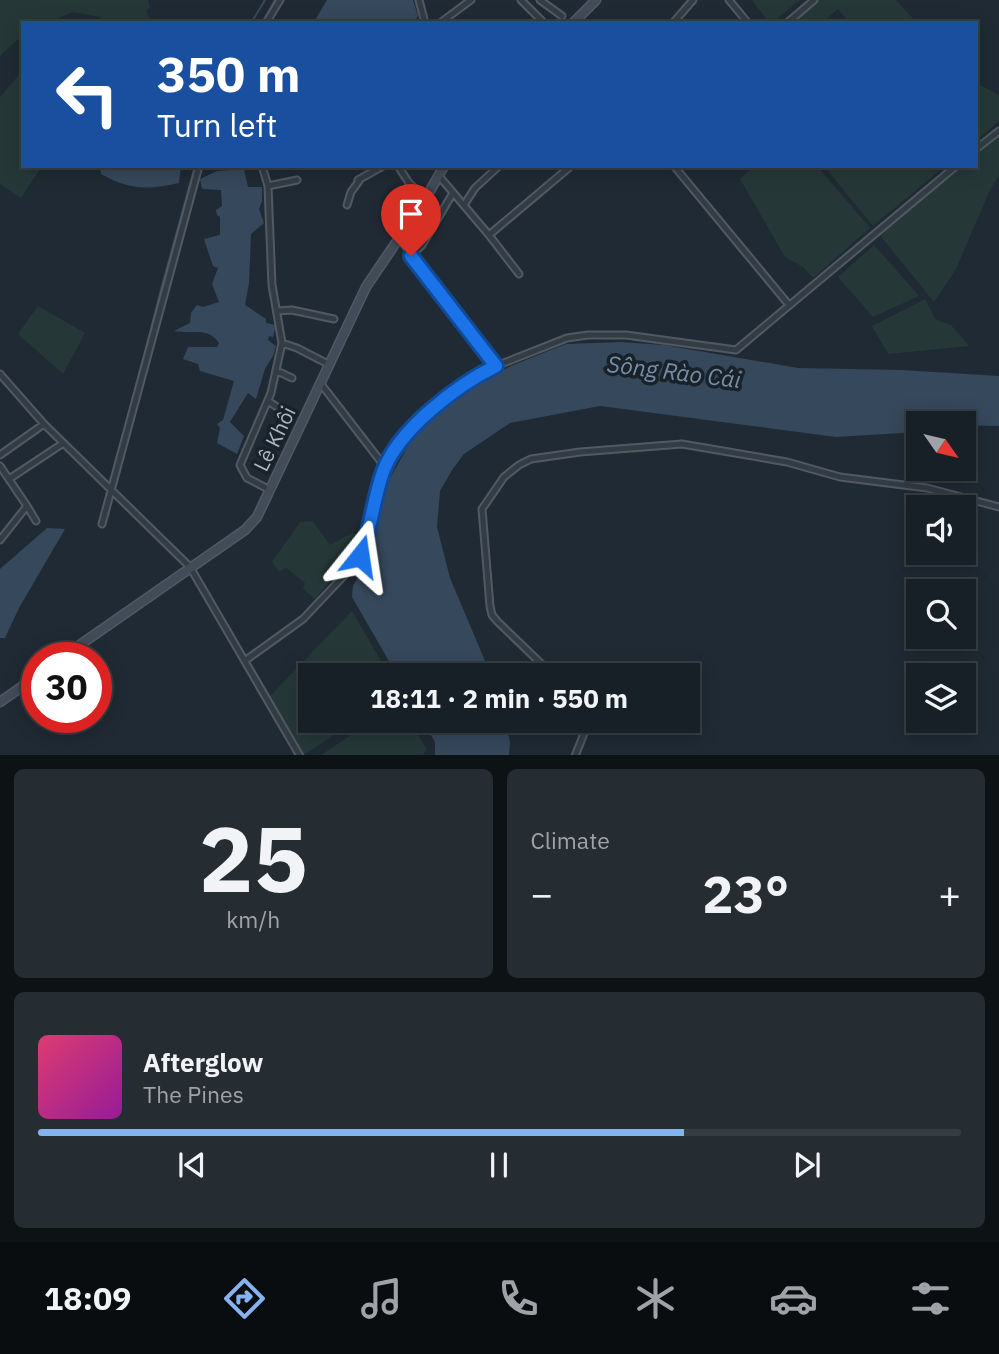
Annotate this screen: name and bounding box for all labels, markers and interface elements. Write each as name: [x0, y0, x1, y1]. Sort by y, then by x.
text: 350 m: [157, 42, 301, 105]
icon: left: [42, 49, 133, 140]
text: Turn left: [157, 104, 277, 146]
pin: [381, 184, 441, 256]
icon: arrive: [392, 195, 430, 233]
water label: Sông Rào Cái: [606, 348, 744, 394]
street label: Lê Khôi: [246, 401, 302, 476]
north arrow: [906, 411, 976, 481]
map controls: [906, 411, 976, 733]
button: sound: [906, 495, 976, 565]
position arrow: [323, 519, 397, 593]
button: search: [906, 579, 976, 649]
speed limit sign: 30: [21, 642, 112, 733]
button: layers: [906, 663, 976, 733]
text: 18:11 · 2 min · 550 m: [370, 681, 628, 715]
text: 25: [199, 799, 308, 917]
text: Climate: [531, 825, 610, 855]
text: 23°: [702, 860, 789, 927]
text: −: [531, 869, 553, 918]
text: +: [938, 869, 961, 918]
text: km/h: [226, 904, 280, 934]
text: Afterglow: [143, 1045, 263, 1079]
text: The Pines: [143, 1079, 244, 1109]
icon: previous: [173, 1146, 211, 1184]
icon: pause: [480, 1146, 518, 1184]
icon: next: [788, 1146, 826, 1184]
icon: directions: [220, 1274, 269, 1323]
icon: music: [357, 1274, 406, 1323]
icon: phone: [494, 1274, 543, 1323]
icon: climate: [631, 1274, 680, 1323]
icon: car: [769, 1274, 818, 1323]
icon: filters: [906, 1274, 955, 1323]
text: 18:09: [44, 1277, 131, 1319]

